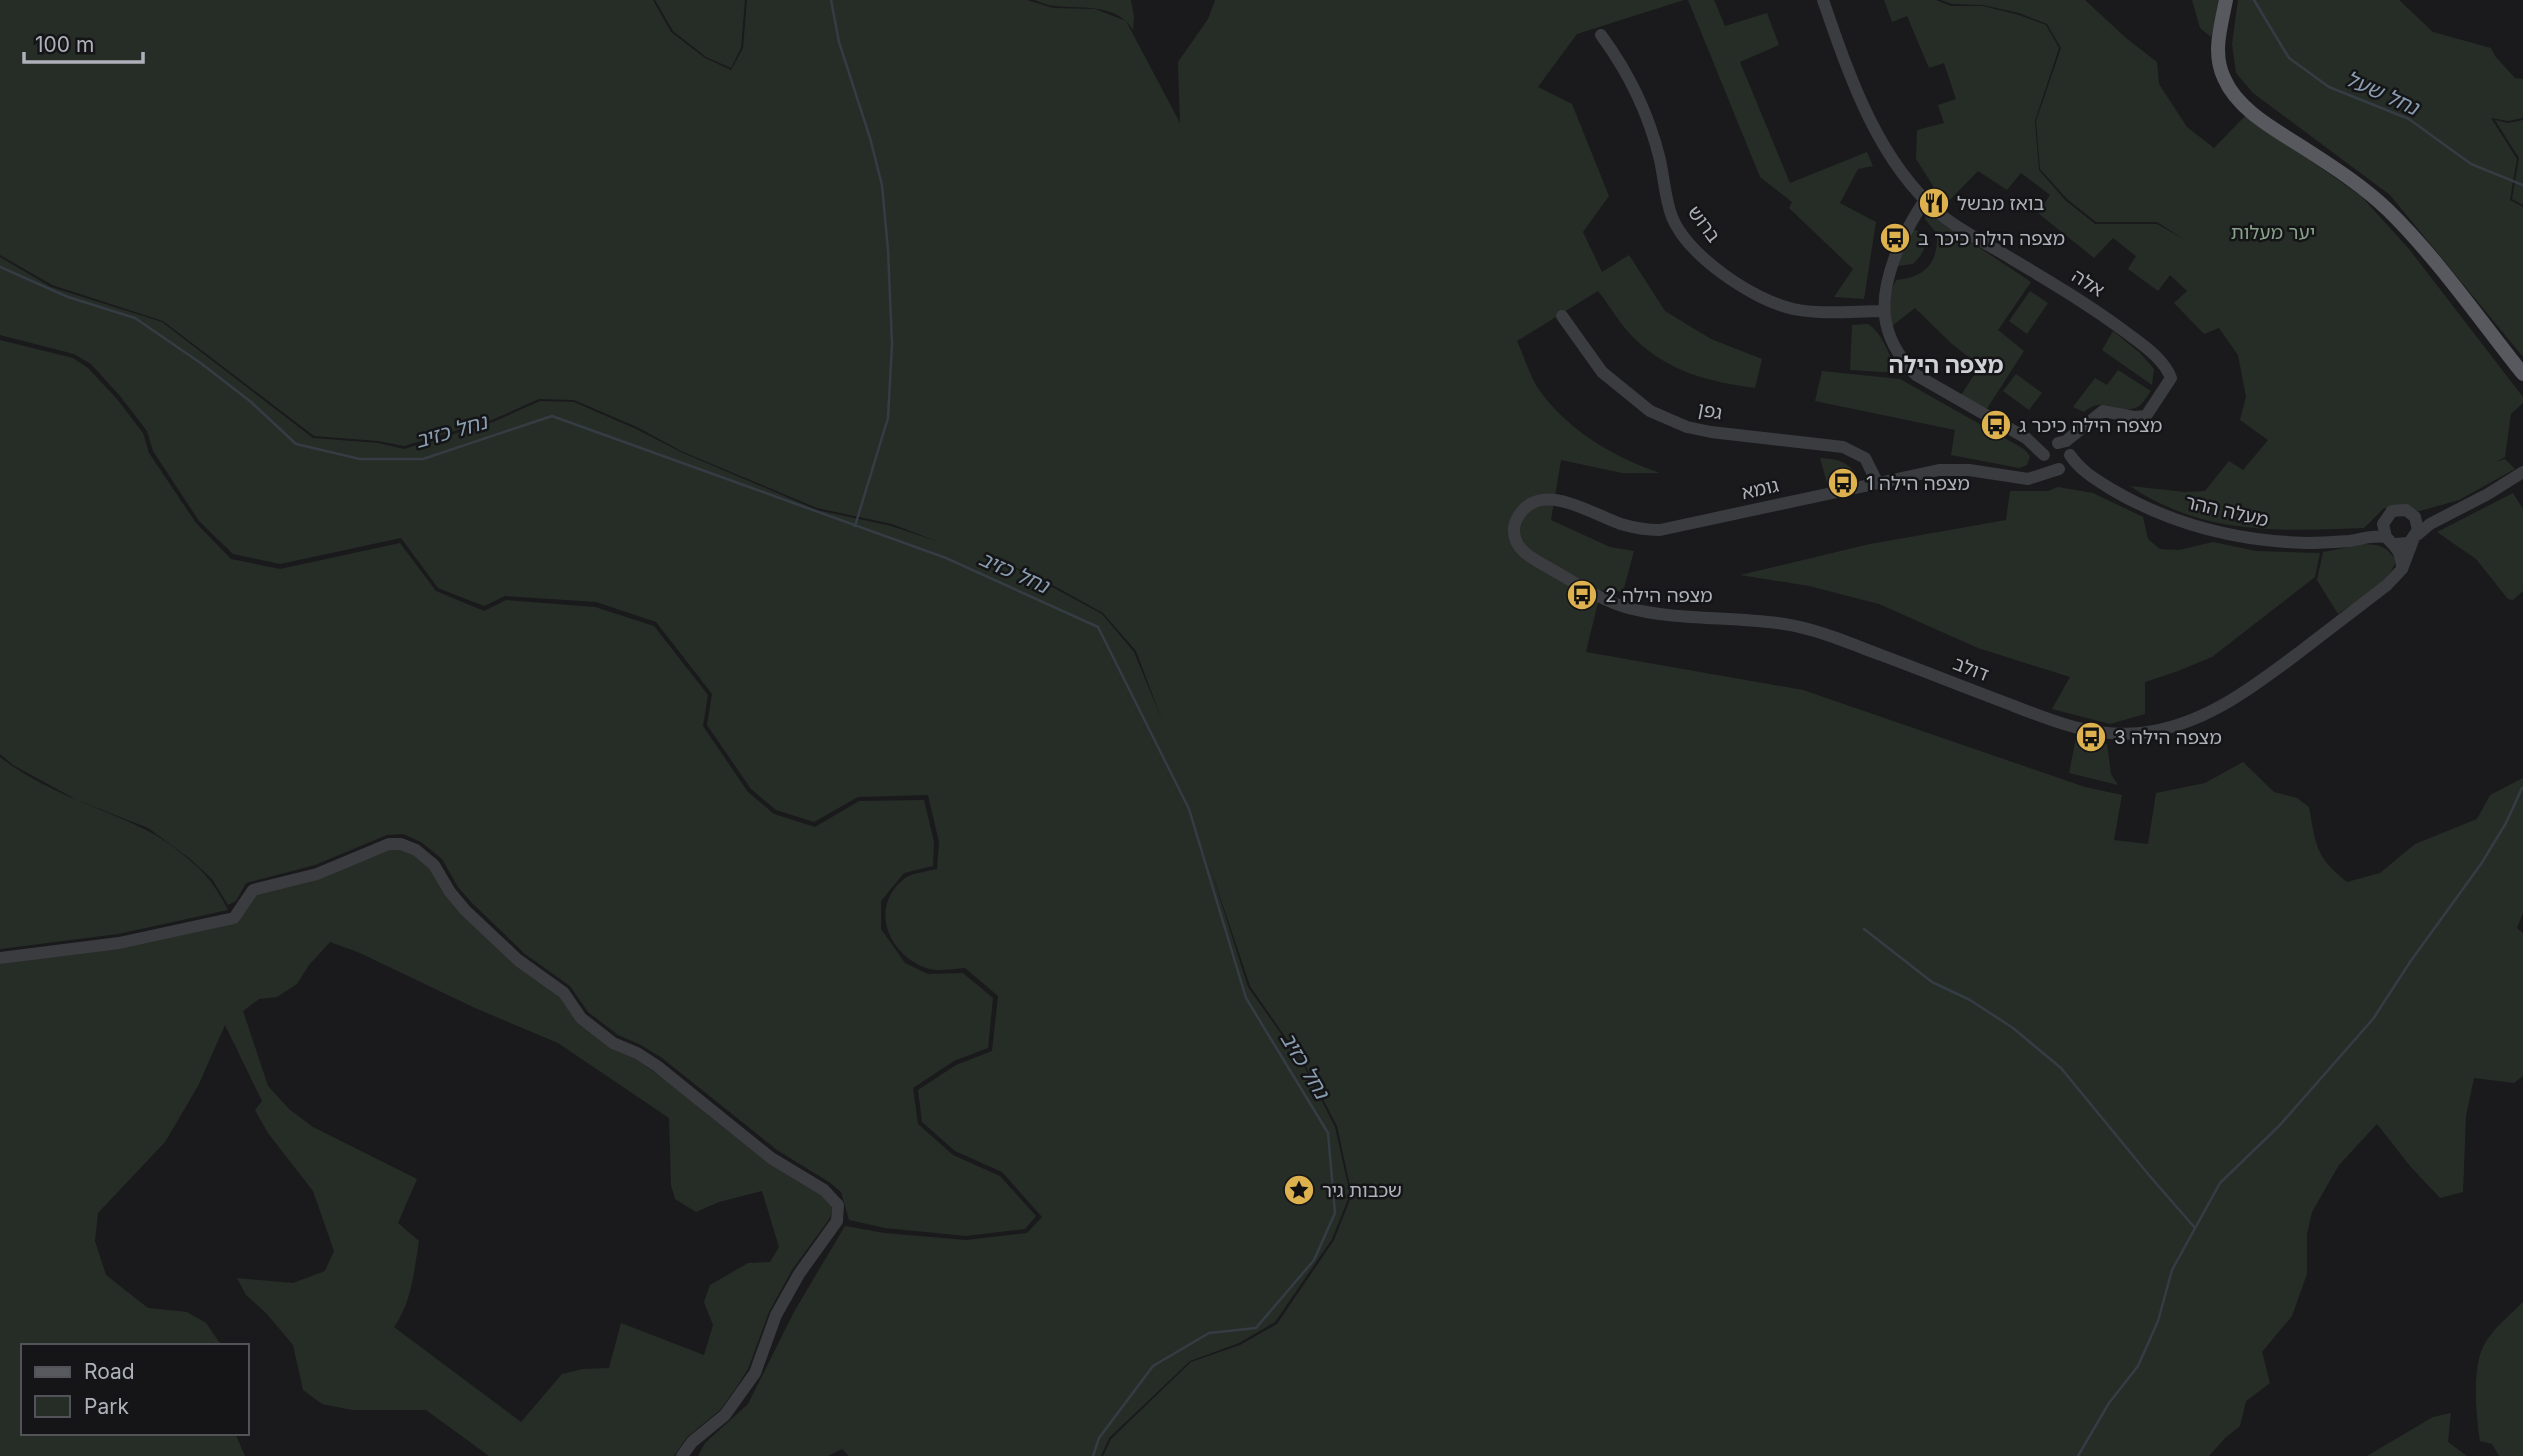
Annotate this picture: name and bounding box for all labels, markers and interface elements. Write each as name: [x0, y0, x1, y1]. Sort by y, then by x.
scale bar: [24, 21, 144, 65]
text: 100 m: [35, 32, 94, 57]
water label: נחל שעל: [2342, 66, 2424, 121]
restaurant icon: בואז מבשל: [1917, 186, 1951, 220]
place label: בואז מבשל: [1957, 192, 2045, 215]
street label: ברוש: [1683, 201, 1725, 247]
bus stop icon: מצפה הילה כיכר ב: [1878, 221, 1912, 255]
park label: יער מעלות: [2231, 221, 2315, 244]
place label: מצפה הילה כיכר ב: [1918, 227, 2065, 250]
street label: אלה: [2068, 264, 2108, 302]
district label: מצפה הילה: [1889, 351, 2003, 379]
street label: גפן: [1696, 397, 1724, 425]
water label: נחל כזיב: [412, 408, 492, 453]
bus stop icon: מצפה הילה כיכר ג: [1979, 408, 2013, 442]
place label: מצפה הילה כיכר ג: [2019, 414, 2162, 437]
bus stop icon: מצפה הילה 1: [1826, 466, 1860, 500]
place label: מצפה הילה 1: [1866, 472, 1970, 495]
street label: גומא: [1739, 474, 1781, 504]
street label: מעלה ההר: [2183, 490, 2271, 532]
water label: נחל כזיב: [975, 546, 1054, 599]
bus stop icon: מצפה הילה 2: [1565, 578, 1599, 612]
place label: מצפה הילה 2: [1605, 584, 1713, 607]
street label: דולב: [1950, 652, 1992, 686]
bus stop icon: מצפה הילה 3: [2074, 720, 2108, 754]
place label: מצפה הילה 3: [2114, 726, 2222, 749]
water label: נחל כזיב: [1275, 1027, 1336, 1105]
place icon: שכבות גיר: [1282, 1173, 1316, 1207]
place label: שכבות גיר: [1322, 1179, 1402, 1202]
legend: [21, 1344, 248, 1435]
text: Road: [84, 1359, 135, 1384]
text: Park: [84, 1394, 129, 1419]

